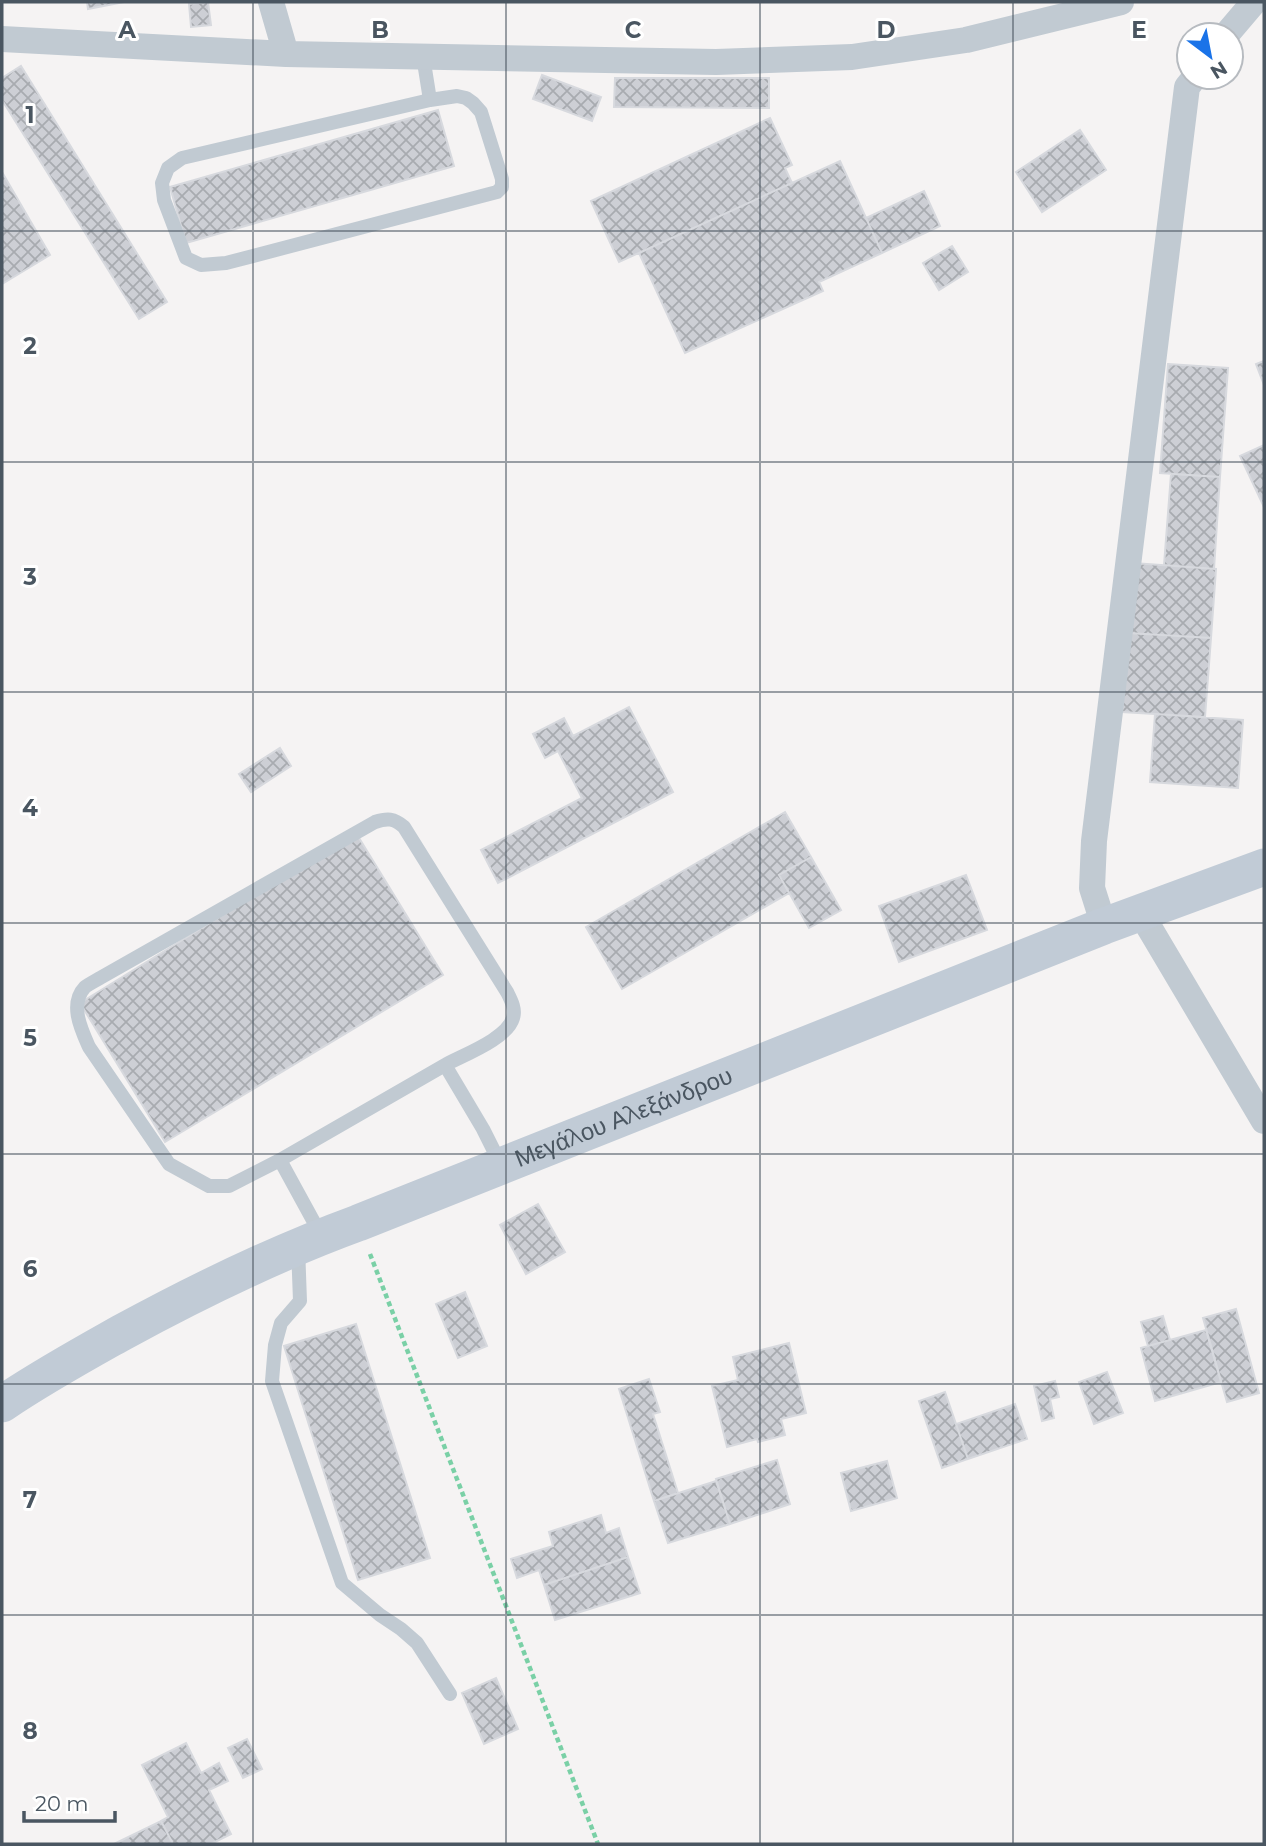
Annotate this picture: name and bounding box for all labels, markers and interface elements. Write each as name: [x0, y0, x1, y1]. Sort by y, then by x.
text: A: [117, 16, 136, 44]
text: B: [371, 16, 389, 44]
text: C: [625, 16, 642, 44]
text: D: [877, 16, 896, 44]
text: E: [1131, 16, 1147, 44]
north arrow: [1175, 21, 1245, 91]
text: N: [1206, 56, 1231, 84]
text: 1: [25, 101, 35, 129]
text: 2: [23, 332, 37, 360]
text: 3: [22, 563, 37, 591]
text: 4: [22, 794, 38, 822]
text: 5: [23, 1024, 37, 1052]
street label: Μεγάλου Αλεξάνδρου: [510, 1060, 736, 1173]
text: 6: [23, 1255, 38, 1283]
text: 7: [23, 1486, 37, 1514]
text: 8: [22, 1717, 38, 1745]
scale bar: [24, 1780, 116, 1824]
text: 20 m: [35, 1791, 89, 1816]

